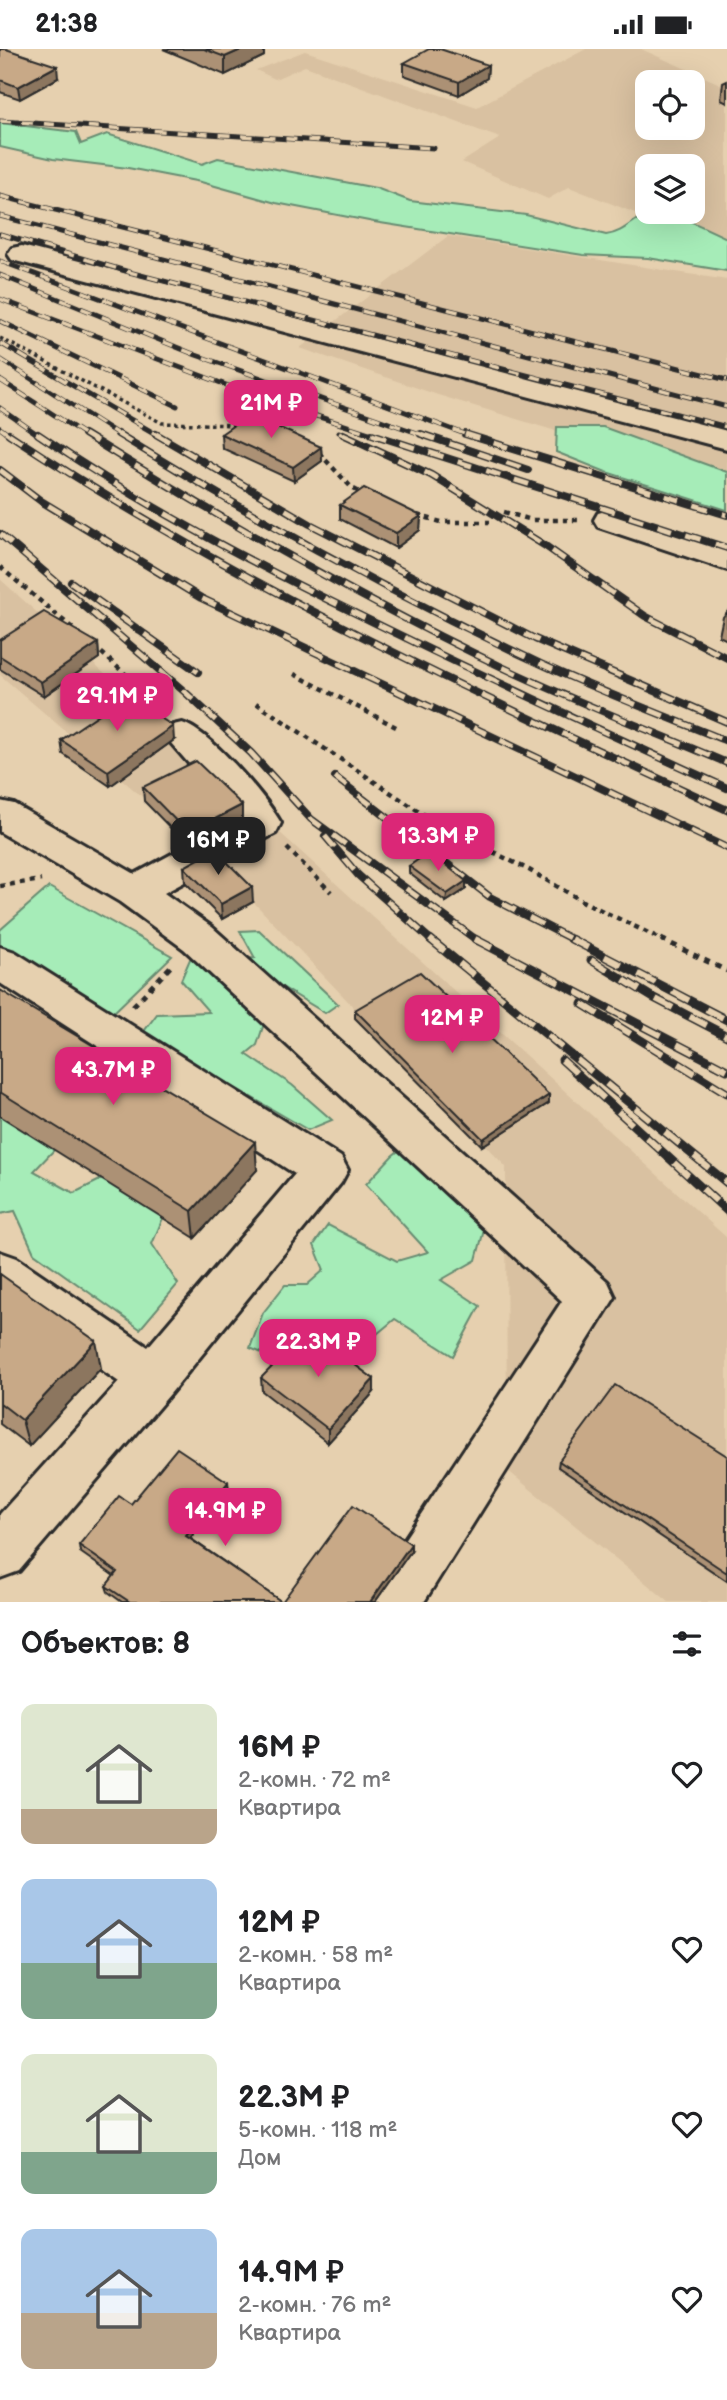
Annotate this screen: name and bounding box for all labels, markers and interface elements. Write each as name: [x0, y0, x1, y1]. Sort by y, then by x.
text: 21:38: [35, 9, 98, 40]
map controls: [635, 70, 705, 224]
button: locate: [635, 70, 705, 140]
button: layers: [635, 154, 705, 224]
pin: 21M ₽: [222, 381, 320, 440]
text: 21M ₽: [240, 389, 302, 417]
pin: 29.1M ₽: [52, 673, 182, 733]
text: 29.1M ₽: [76, 682, 158, 710]
pin: 13.3M ₽: [373, 813, 503, 873]
pin: 16M ₽: [169, 817, 267, 877]
text: 13.3M ₽: [397, 822, 479, 850]
text: 16M ₽: [186, 826, 250, 854]
pin: 12M ₽: [403, 995, 501, 1055]
text: 12M ₽: [421, 1004, 483, 1032]
pin: 43.7M ₽: [48, 1047, 178, 1107]
text: 43.7M ₽: [71, 1056, 155, 1084]
pin: 22.3M ₽: [253, 1319, 383, 1379]
text: 22.3M ₽: [275, 1328, 361, 1356]
pin: 14.9M ₽: [160, 1489, 290, 1548]
text: 14.9M ₽: [184, 1497, 266, 1525]
icon: filters: [668, 1625, 706, 1663]
text: Объектов: 8: [21, 1626, 190, 1662]
text: 16M ₽: [238, 1730, 320, 1766]
icon: home: [77, 1732, 161, 1816]
icon: heart: [668, 1755, 706, 1793]
text: 2-комн. · 72 m²: [238, 1766, 391, 1794]
text: Квартира: [238, 1794, 341, 1822]
text: 12M ₽: [238, 1905, 320, 1941]
icon: home: [77, 1907, 161, 1991]
icon: heart: [668, 1930, 706, 1968]
text: 2-комн. · 58 m²: [238, 1941, 393, 1969]
text: Квартира: [238, 1969, 341, 1997]
text: 22.3M ₽: [238, 2080, 349, 2116]
icon: home: [77, 2082, 161, 2166]
icon: heart: [668, 2105, 706, 2143]
text: 5-комн. · 118 m²: [238, 2116, 397, 2144]
text: Дом: [238, 2144, 281, 2172]
text: 14.9M ₽: [238, 2255, 344, 2291]
icon: home: [77, 2257, 161, 2341]
icon: heart: [668, 2280, 706, 2318]
text: 2-комн. · 76 m²: [238, 2291, 391, 2319]
text: Квартира: [238, 2319, 341, 2347]

